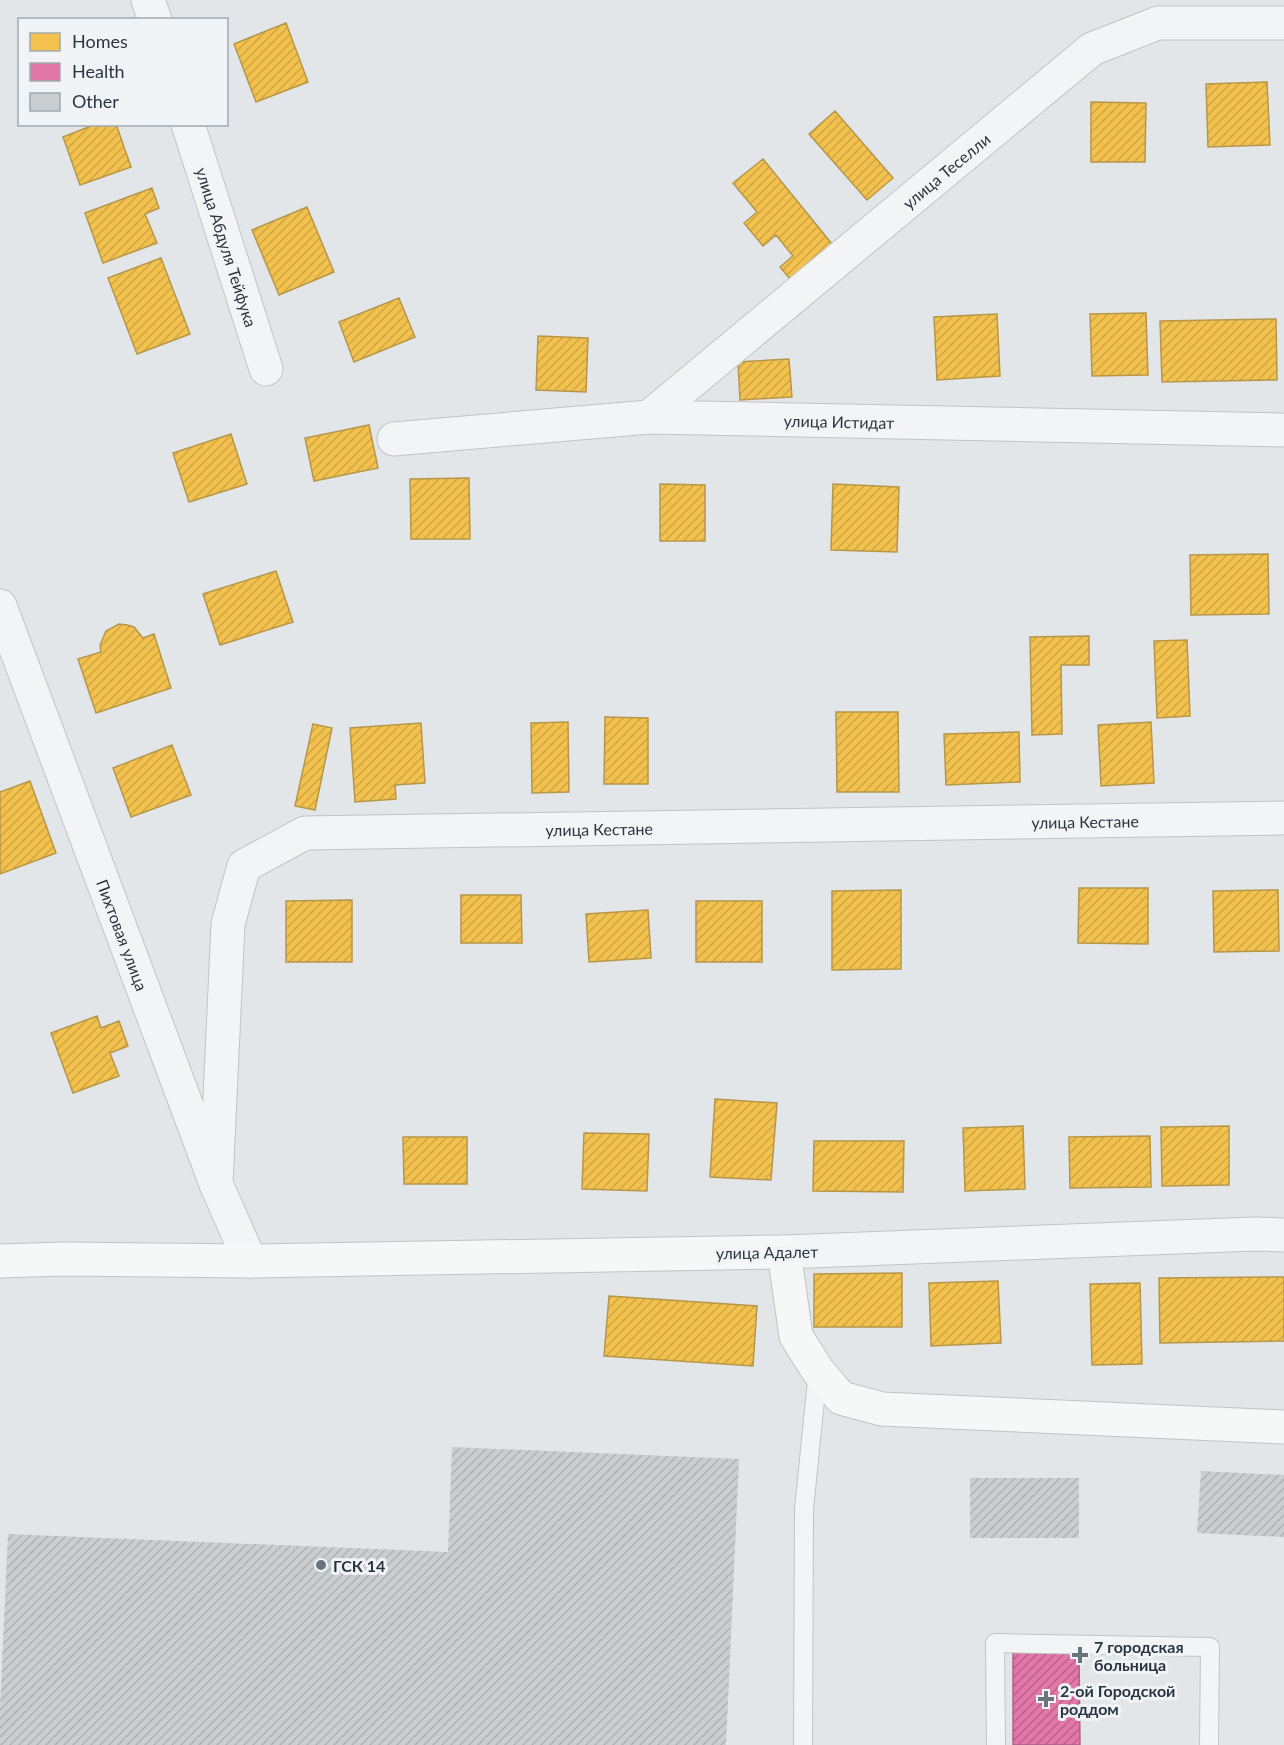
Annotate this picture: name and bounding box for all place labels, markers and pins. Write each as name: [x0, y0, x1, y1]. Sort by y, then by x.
place label: ГСК 14: [333, 1556, 385, 1575]
marker: ГСК 14: [314, 1558, 328, 1572]
place label: 7 городская больница: [1094, 1637, 1184, 1674]
marker: 7 городская больница: [1071, 1646, 1089, 1664]
place label: 2-ой Городской роддом: [1060, 1681, 1175, 1718]
marker: 2-ой Городской роддом: [1037, 1690, 1055, 1708]

